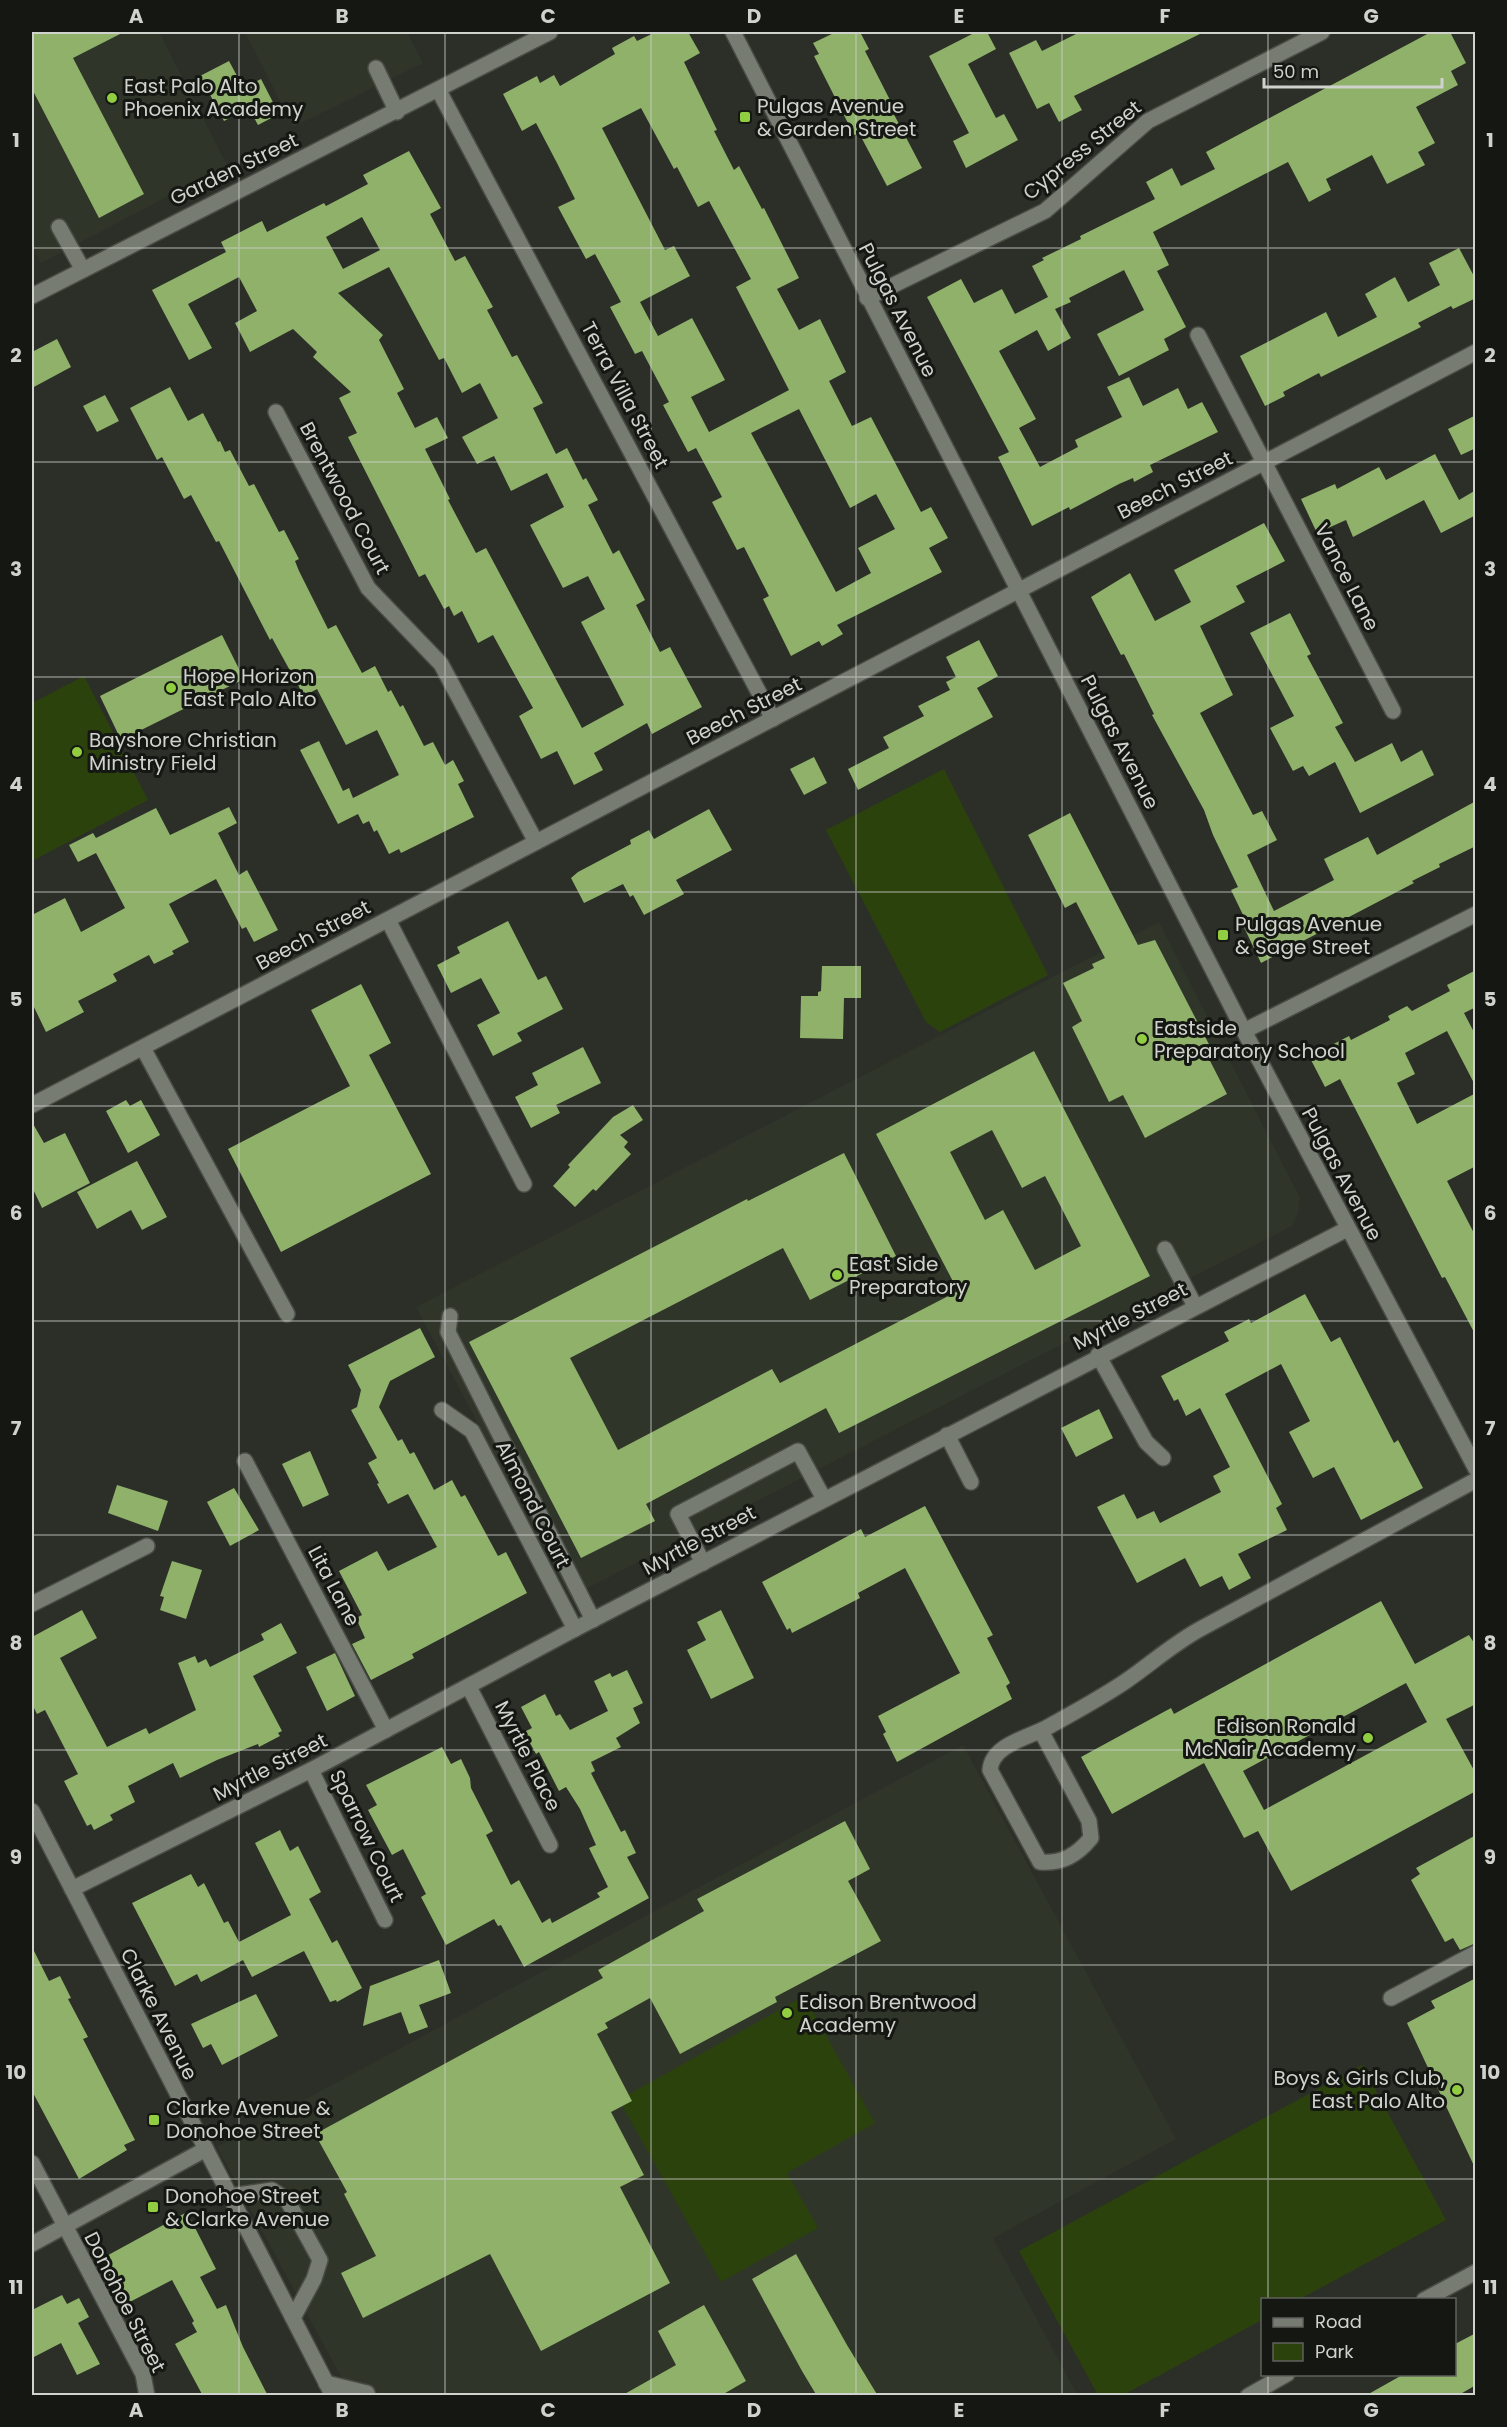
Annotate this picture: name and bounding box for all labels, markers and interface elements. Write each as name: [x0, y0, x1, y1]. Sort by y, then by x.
text: A: [129, 2, 144, 30]
text: B: [335, 2, 349, 30]
text: C: [540, 2, 556, 30]
text: D: [747, 2, 761, 30]
text: E: [954, 2, 964, 30]
text: F: [1160, 2, 1171, 30]
text: G: [1363, 2, 1379, 30]
scale bar: [1264, 51, 1442, 89]
text: 50 m: [1273, 59, 1319, 84]
place label: East Palo Alto Phoenix Academy: [124, 72, 303, 123]
marker: East Palo Alto Phoenix Academy: [105, 91, 119, 105]
place label: Pulgas Avenue & Garden Street: [757, 92, 916, 143]
street label: Cypress Street: [1017, 94, 1147, 206]
marker: Pulgas Avenue & Garden Street: [738, 110, 752, 124]
text: 1: [12, 126, 20, 154]
street label: Garden Street: [165, 126, 303, 212]
text: 1: [1486, 126, 1494, 154]
street label: Pulgas Avenue: [852, 238, 944, 382]
street label: Terra Villa Street: [574, 317, 676, 473]
text: 2: [10, 341, 22, 369]
text: 2: [1484, 341, 1496, 369]
street label: Brentwood Court: [293, 417, 397, 579]
street label: Beech Street: [1113, 444, 1237, 526]
street label: Vance Lane: [1308, 518, 1386, 636]
text: 3: [10, 555, 22, 583]
text: 3: [1484, 555, 1496, 583]
place label: Hope Horizon East Palo Alto: [183, 662, 316, 713]
street label: Beech Street: [682, 670, 806, 752]
street label: Pulgas Avenue: [1074, 670, 1166, 814]
marker: Hope Horizon East Palo Alto: [164, 681, 178, 695]
place label: Bayshore Christian Ministry Field: [89, 726, 277, 777]
marker: Bayshore Christian Ministry Field: [70, 745, 84, 759]
text: 4: [9, 770, 23, 798]
text: 4: [1483, 770, 1497, 798]
street label: Beech Street: [251, 893, 375, 977]
place label: Pulgas Avenue & Sage Street: [1235, 910, 1382, 961]
marker: Pulgas Avenue & Sage Street: [1216, 928, 1230, 942]
text: 5: [10, 985, 23, 1013]
text: 5: [1484, 985, 1497, 1013]
place label: Eastside Preparatory School: [1154, 1014, 1345, 1065]
marker: Eastside Preparatory School: [1135, 1032, 1149, 1046]
street label: Pulgas Avenue: [1295, 1102, 1389, 1246]
text: 6: [10, 1199, 22, 1227]
text: 6: [1484, 1199, 1496, 1227]
place label: East Side Preparatory: [849, 1250, 967, 1301]
marker: East Side Preparatory: [830, 1268, 844, 1282]
street label: Myrtle Street: [1068, 1275, 1192, 1357]
text: 7: [11, 1414, 22, 1442]
text: 7: [1485, 1414, 1496, 1442]
street label: Almond Court: [489, 1436, 577, 1572]
street label: Myrtle Street: [637, 1498, 761, 1582]
street label: Lita Lane: [301, 1541, 367, 1631]
text: 8: [10, 1629, 22, 1657]
text: 8: [1484, 1629, 1496, 1657]
street label: Myrtle Place: [488, 1696, 568, 1816]
place label: Edison Ronald McNair Academy: [1184, 1712, 1356, 1763]
street label: Myrtle Street: [208, 1726, 332, 1808]
marker: Edison Ronald McNair Academy: [1361, 1731, 1375, 1745]
street label: Sparrow Court: [323, 1765, 411, 1907]
text: 9: [10, 1843, 22, 1871]
text: 9: [1484, 1843, 1496, 1871]
street label: Clarke Avenue: [114, 1943, 204, 2085]
place label: Edison Brentwood Academy: [799, 1988, 977, 2039]
marker: Edison Brentwood Academy: [780, 2006, 794, 2020]
text: 10: [6, 2058, 26, 2086]
text: 10: [1480, 2058, 1500, 2086]
place label: Boys & Girls Club, East Palo Alto: [1274, 2064, 1445, 2115]
marker: Boys & Girls Club, East Palo Alto: [1450, 2083, 1464, 2097]
place label: Clarke Avenue & Donohoe Street: [166, 2094, 331, 2145]
marker: Clarke Avenue & Donohoe Street: [147, 2113, 161, 2127]
place label: Donohoe Street & Clarke Avenue: [165, 2182, 330, 2233]
marker: Donohoe Street & Clarke Avenue: [146, 2200, 160, 2214]
street label: Donohoe Street: [77, 2227, 173, 2377]
text: 11: [8, 2273, 24, 2301]
text: 11: [1482, 2273, 1498, 2301]
legend: [1261, 2298, 1456, 2376]
text: Road: [1315, 2309, 1362, 2334]
text: Park: [1315, 2339, 1354, 2364]
text: A: [129, 2396, 144, 2424]
text: B: [335, 2396, 349, 2424]
text: C: [540, 2396, 556, 2424]
text: D: [747, 2396, 761, 2424]
text: E: [954, 2396, 964, 2424]
text: F: [1160, 2396, 1171, 2424]
text: G: [1363, 2396, 1379, 2424]

